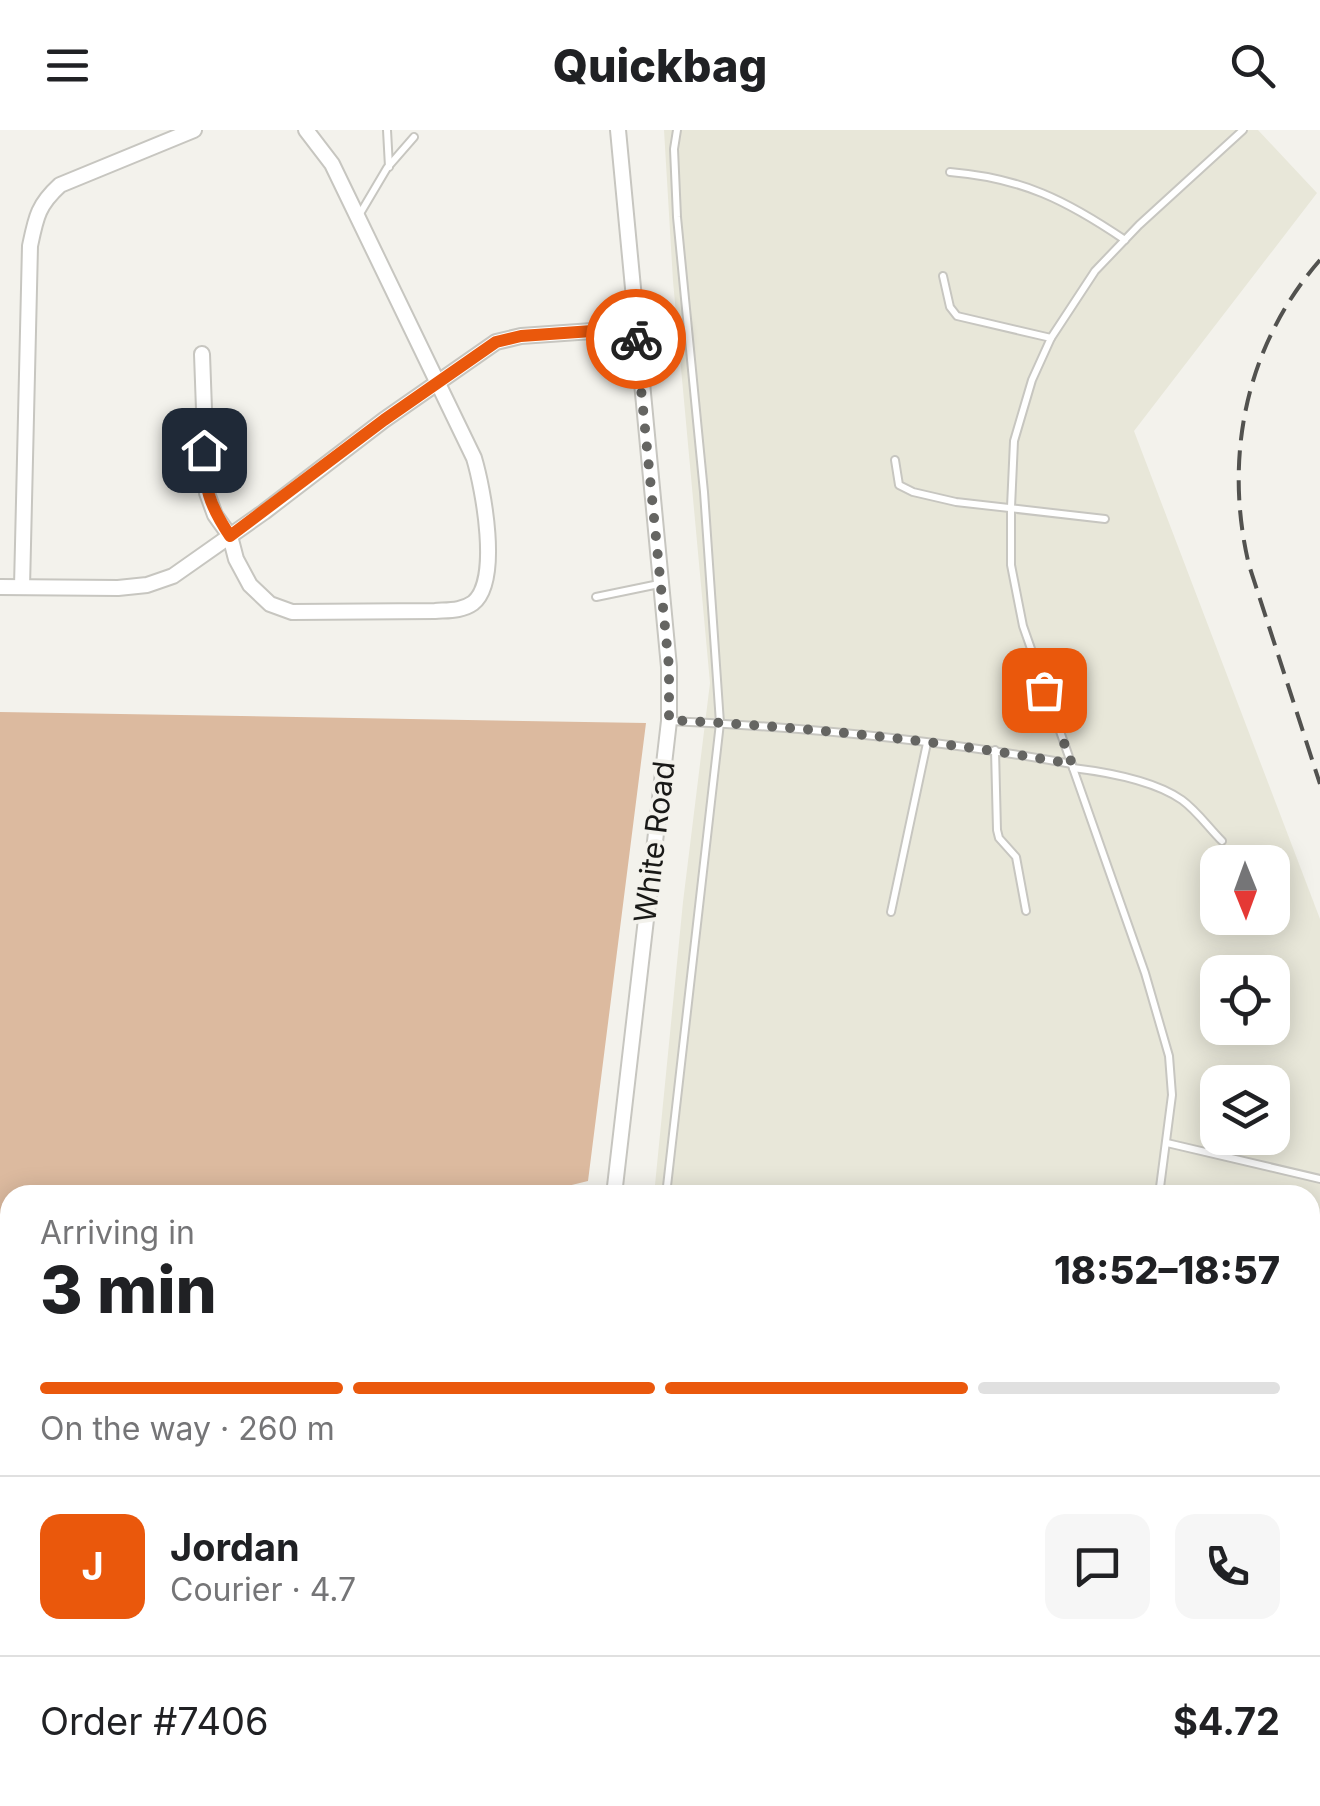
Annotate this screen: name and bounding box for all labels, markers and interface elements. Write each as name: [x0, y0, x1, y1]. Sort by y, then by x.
icon: menu: [40, 38, 95, 93]
text: Quickbag: [553, 38, 767, 93]
icon: search: [1225, 38, 1280, 93]
courier: [586, 289, 686, 389]
icon: bike: [609, 312, 664, 367]
pin: [162, 408, 247, 493]
icon: home: [177, 423, 232, 478]
pin: [1002, 648, 1087, 733]
icon: bag: [1017, 663, 1072, 718]
street label: White Road: [626, 759, 682, 925]
north arrow: [1200, 845, 1290, 935]
map controls: [1200, 845, 1290, 1155]
button: locate: [1200, 955, 1290, 1045]
button: layers: [1200, 1065, 1290, 1155]
text: Arriving in: [40, 1213, 195, 1252]
text: 18:52–18:57: [1054, 1247, 1280, 1293]
text: 3 min: [40, 1250, 217, 1329]
text: On the way · 260 m: [40, 1409, 335, 1448]
button: chat: [1045, 1514, 1150, 1619]
button: phone: [1175, 1514, 1280, 1619]
text: Jordan: [170, 1524, 300, 1570]
text: J: [81, 1543, 104, 1589]
text: Courier · 4.7: [170, 1570, 356, 1609]
text: Order #7406: [40, 1698, 269, 1744]
text: $4.72: [1173, 1698, 1280, 1744]

